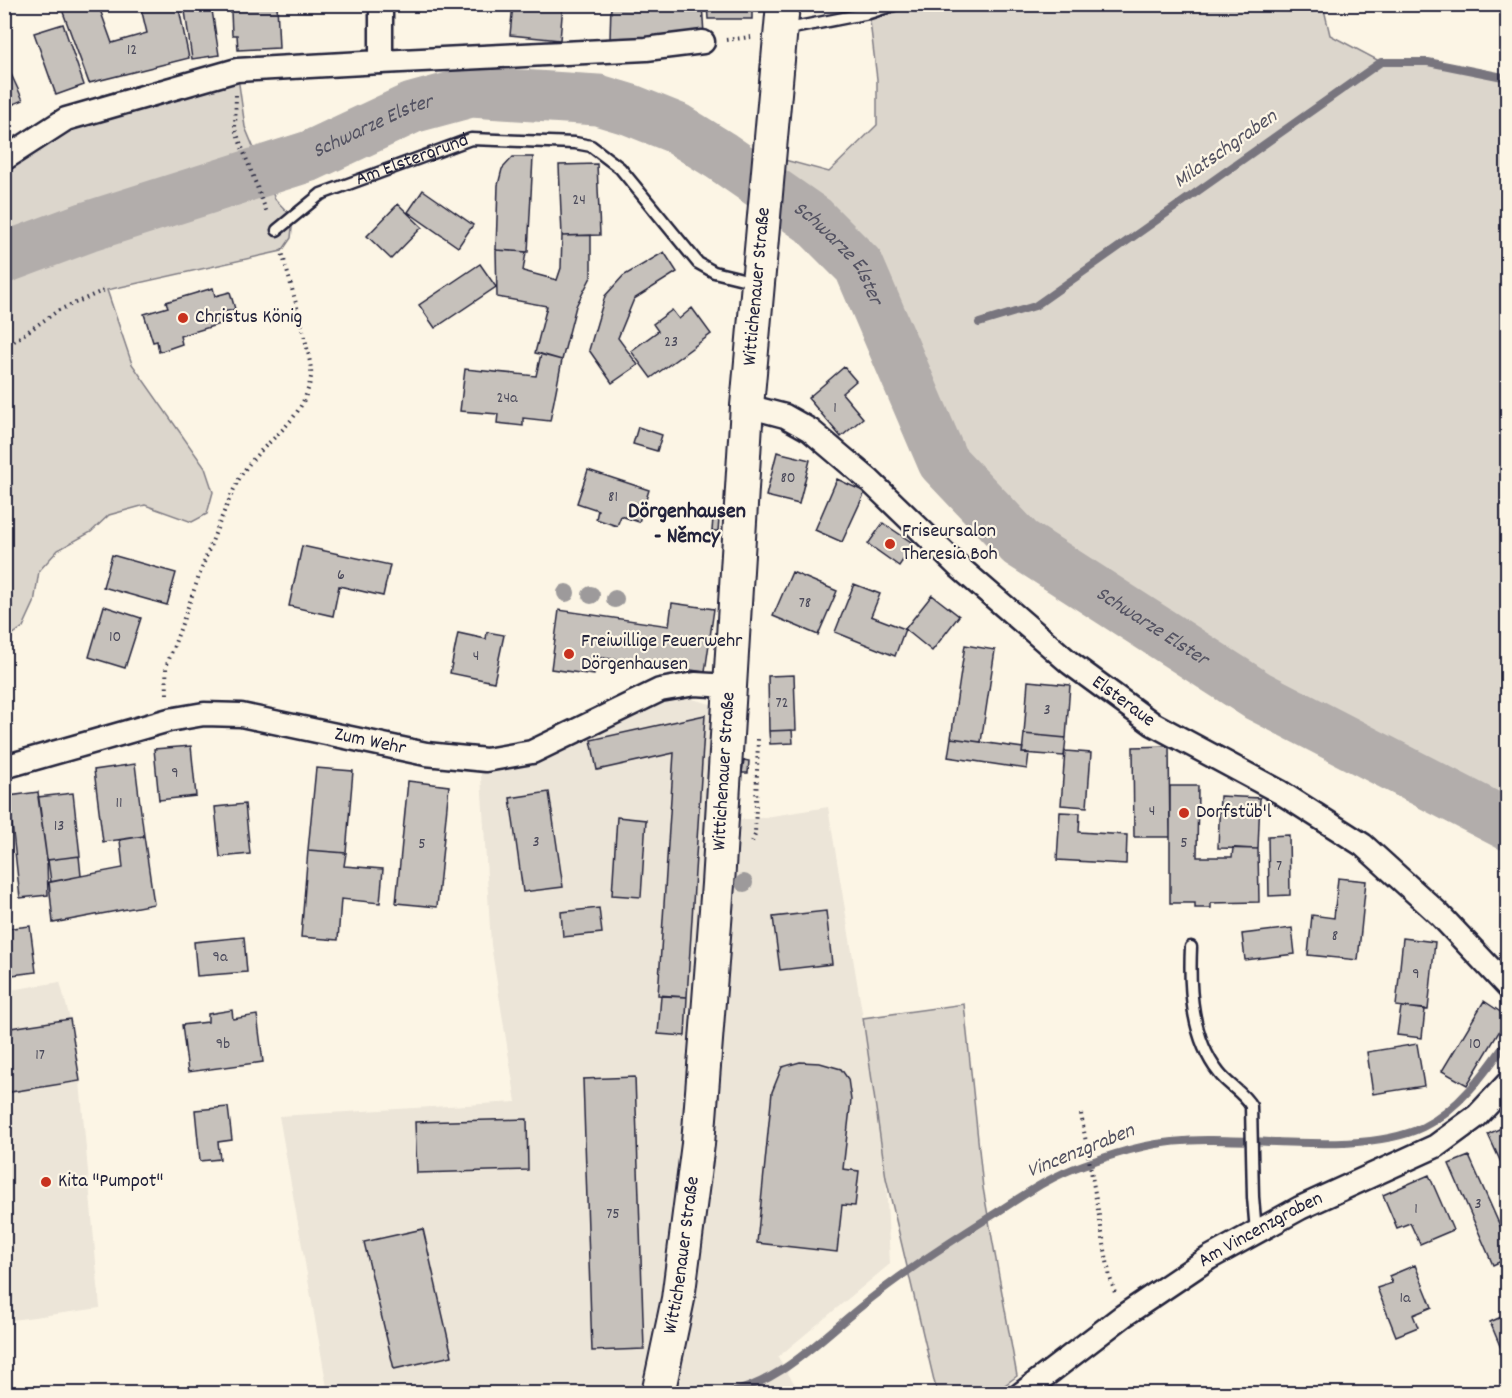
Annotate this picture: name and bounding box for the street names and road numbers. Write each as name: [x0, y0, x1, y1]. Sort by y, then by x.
street label: Am Elstergrund: [352, 127, 473, 194]
street label: Wittichenauer Straße: [737, 206, 779, 367]
street label: Elsteraue: [1085, 669, 1161, 735]
street label: Wittichenauer Straße: [706, 691, 744, 852]
street label: Zum Wehr: [332, 721, 409, 764]
street label: Wittichenauer Straße: [657, 1175, 708, 1337]
street label: Am Vincenzgraben: [1193, 1185, 1328, 1275]

